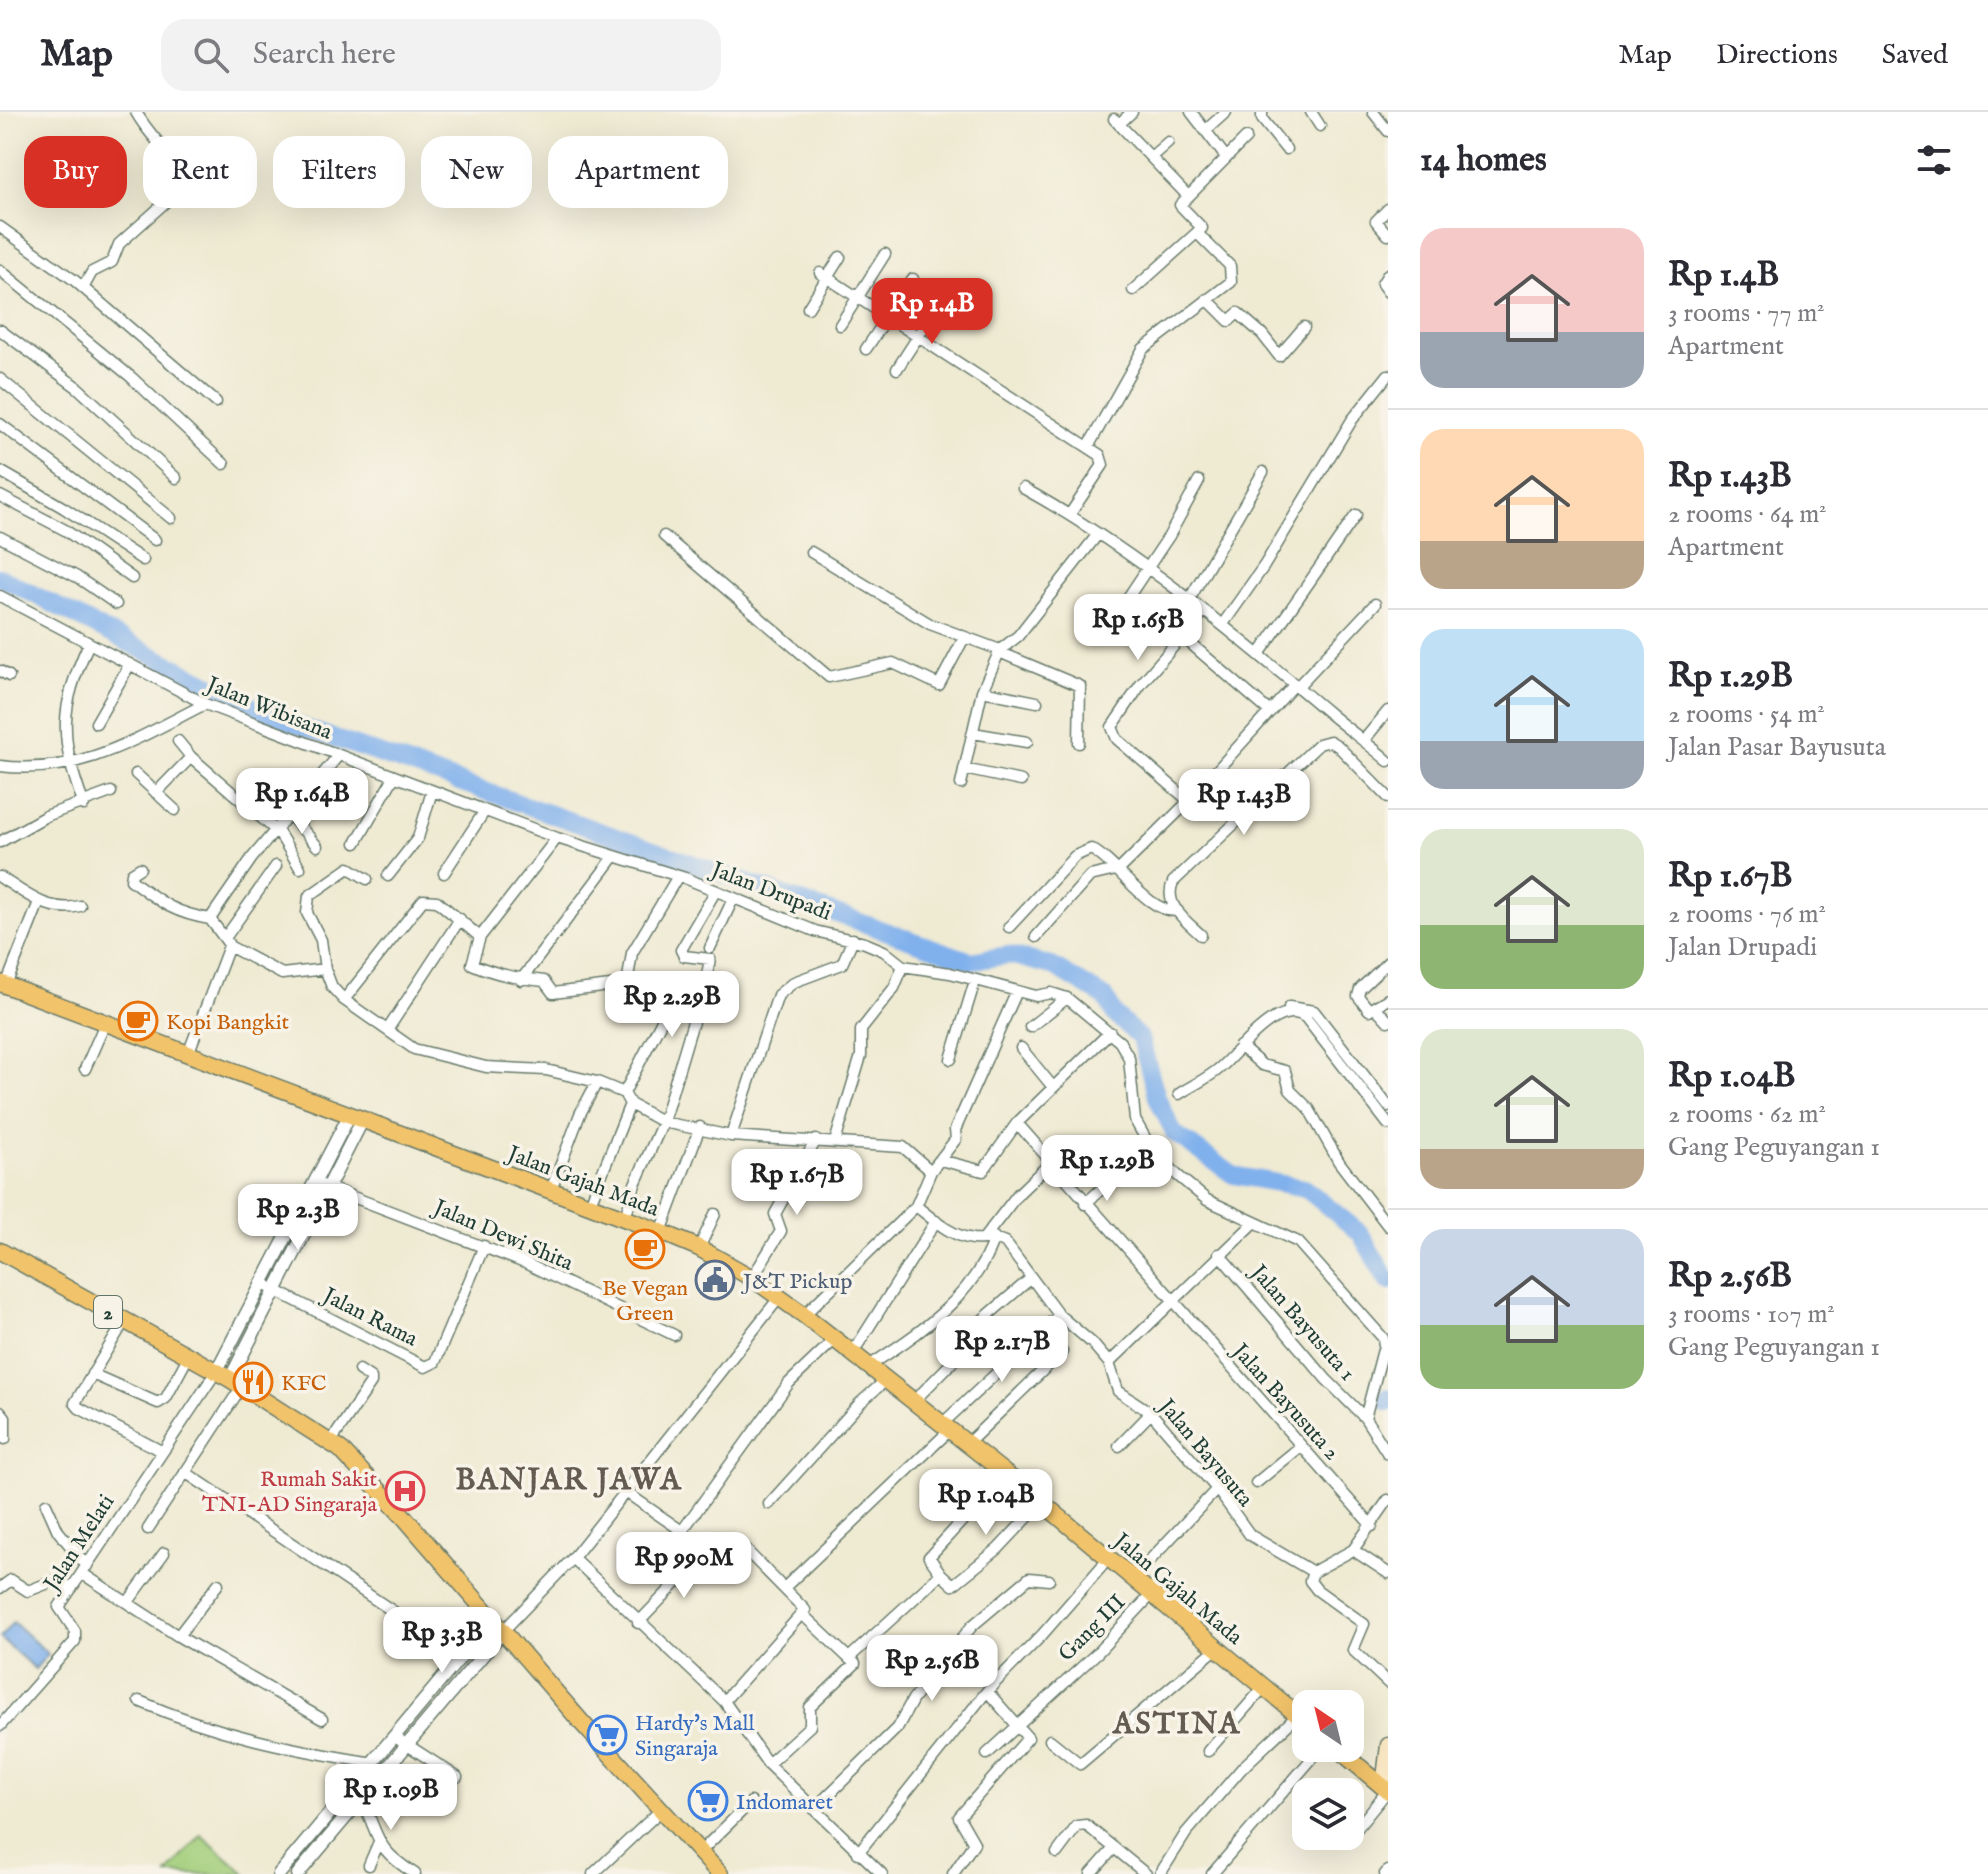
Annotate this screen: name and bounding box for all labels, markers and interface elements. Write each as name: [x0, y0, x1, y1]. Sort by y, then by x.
search box: [161, 19, 721, 91]
text: Map: [40, 31, 113, 79]
icon: search: [189, 33, 233, 77]
text: Search here: [253, 36, 396, 74]
text: Map: [1618, 38, 1672, 73]
text: Directions: [1716, 38, 1838, 73]
text: Saved: [1882, 38, 1948, 73]
chip: Buy: [24, 136, 127, 208]
chip: Rent: [143, 136, 257, 208]
chip: Filters: [273, 136, 405, 208]
chip: New: [421, 136, 532, 208]
chip: Apartment: [548, 136, 728, 208]
icon: filters: [1912, 138, 1956, 182]
text: 14 homes: [1420, 139, 1547, 182]
text: Rp 1.4B: [1668, 254, 1779, 297]
icon: home: [1484, 260, 1580, 356]
pin: Rp 1.4B: [858, 278, 1006, 346]
text: Rp 1.4B: [890, 287, 974, 320]
text: 3 rooms · 77 m²: [1668, 297, 1825, 330]
text: Apartment: [1668, 330, 1784, 363]
text: Rp 1.43B: [1668, 455, 1792, 498]
icon: home: [1484, 461, 1580, 557]
text: 2 rooms · 64 m²: [1668, 498, 1827, 531]
text: Apartment: [1668, 531, 1784, 564]
pin: Rp 1.65B: [1055, 594, 1221, 662]
text: Rp 1.65B: [1092, 603, 1184, 636]
text: Rp 1.29B: [1668, 655, 1793, 698]
icon: home: [1484, 661, 1580, 757]
street label: Jalan Wibisana: [200, 670, 336, 747]
text: 2 rooms · 54 m²: [1668, 698, 1825, 731]
text: Jalan Pasar Bayusuta: [1668, 731, 1886, 764]
pin: Rp 1.64B: [219, 768, 385, 836]
pin: Rp 1.43B: [1161, 769, 1327, 837]
text: Rp 1.64B: [254, 777, 350, 810]
text: Rp 1.43B: [1197, 778, 1291, 811]
street label: Jalan Drupadi: [705, 855, 835, 928]
text: Rp 1.67B: [1668, 855, 1792, 898]
icon: home: [1484, 861, 1580, 957]
text: 2 rooms · 76 m²: [1668, 898, 1826, 931]
text: Jalan Drupadi: [1668, 931, 1817, 964]
pin: Rp 2.29B: [589, 971, 755, 1039]
text: Rp 2.29B: [623, 980, 721, 1013]
cafe icon: Kopi Bangkit: [117, 1000, 159, 1042]
place label: Kopi Bangkit: [166, 1009, 290, 1037]
text: Rp 1.04B: [1668, 1055, 1795, 1098]
icon: home: [1484, 1061, 1580, 1157]
text: 2 rooms · 62 m²: [1668, 1098, 1826, 1131]
text: Gang Peguyangan 1: [1668, 1131, 1880, 1164]
pin: Rp 1.29B: [1024, 1135, 1190, 1203]
street label: Jalan Gajah Mada: [501, 1139, 663, 1224]
text: Rp 1.29B: [1059, 1144, 1155, 1177]
pin: Rp 1.67B: [714, 1149, 880, 1217]
text: Rp 1.67B: [749, 1158, 845, 1191]
pin: Rp 2.3B: [224, 1184, 372, 1252]
text: Rp 2.3B: [256, 1193, 340, 1226]
street label: Jalan Dewi Shita: [427, 1193, 578, 1278]
cafe icon: Be Vegan Green: [624, 1228, 666, 1270]
text: Rp 2.56B: [1668, 1255, 1792, 1298]
street label: Jalan Bayusuta 1: [1242, 1257, 1361, 1387]
public building icon: J&T Pickup: [694, 1259, 736, 1301]
icon: home: [1484, 1261, 1580, 1357]
place label: J&T Pickup: [740, 1268, 852, 1296]
place label: Be Vegan Green: [602, 1275, 688, 1328]
street label: Jalan Rama: [315, 1281, 423, 1354]
road number: 2: [94, 1296, 122, 1328]
text: 3 rooms · 107 m²: [1668, 1298, 1835, 1331]
pin: Rp 2.17B: [919, 1316, 1085, 1384]
text: Rp 2.17B: [954, 1325, 1050, 1358]
text: Gang Peguyangan 1: [1668, 1331, 1880, 1364]
street label: Jalan Bayusuta 2: [1224, 1336, 1345, 1466]
restaurant icon: KFC: [232, 1361, 274, 1403]
place label: KFC: [281, 1370, 327, 1398]
street label: Jalan Bayusuta: [1150, 1391, 1259, 1513]
district label: BANJAR JAWA: [455, 1462, 683, 1500]
place label: Rumah Sakit TNI-AD Singaraja: [202, 1466, 377, 1519]
pin: Rp 1.04B: [903, 1469, 1069, 1537]
hospital icon: Rumah Sakit TNI-AD Singaraja: [384, 1470, 426, 1512]
text: Rp 1.04B: [937, 1478, 1035, 1511]
street label: Jalan Melati: [36, 1489, 121, 1599]
street label: Jalan Gajah Mada: [1105, 1526, 1248, 1652]
pin: Rp 990M: [610, 1532, 758, 1600]
text: Rp 990M: [634, 1541, 734, 1574]
street label: Gang III: [1053, 1589, 1132, 1668]
pin: Rp 3.3B: [368, 1607, 516, 1675]
text: Rp 3.3B: [401, 1616, 483, 1649]
pin: Rp 2.56B: [849, 1635, 1015, 1703]
text: Rp 2.56B: [885, 1644, 979, 1677]
north arrow: [1292, 1690, 1364, 1762]
map controls: [1292, 1690, 1364, 1850]
district label: ASTINA: [1112, 1706, 1241, 1744]
place label: Hardy's Mall Singaraja: [635, 1710, 755, 1763]
supermarket icon: Hardy's Mall Singaraja: [586, 1714, 628, 1756]
pin: Rp 1.09B: [308, 1764, 474, 1832]
text: Rp 1.09B: [343, 1773, 439, 1806]
button: layers: [1292, 1778, 1364, 1850]
supermarket icon: Indomaret: [687, 1780, 729, 1822]
place label: Indomaret: [736, 1789, 833, 1817]

